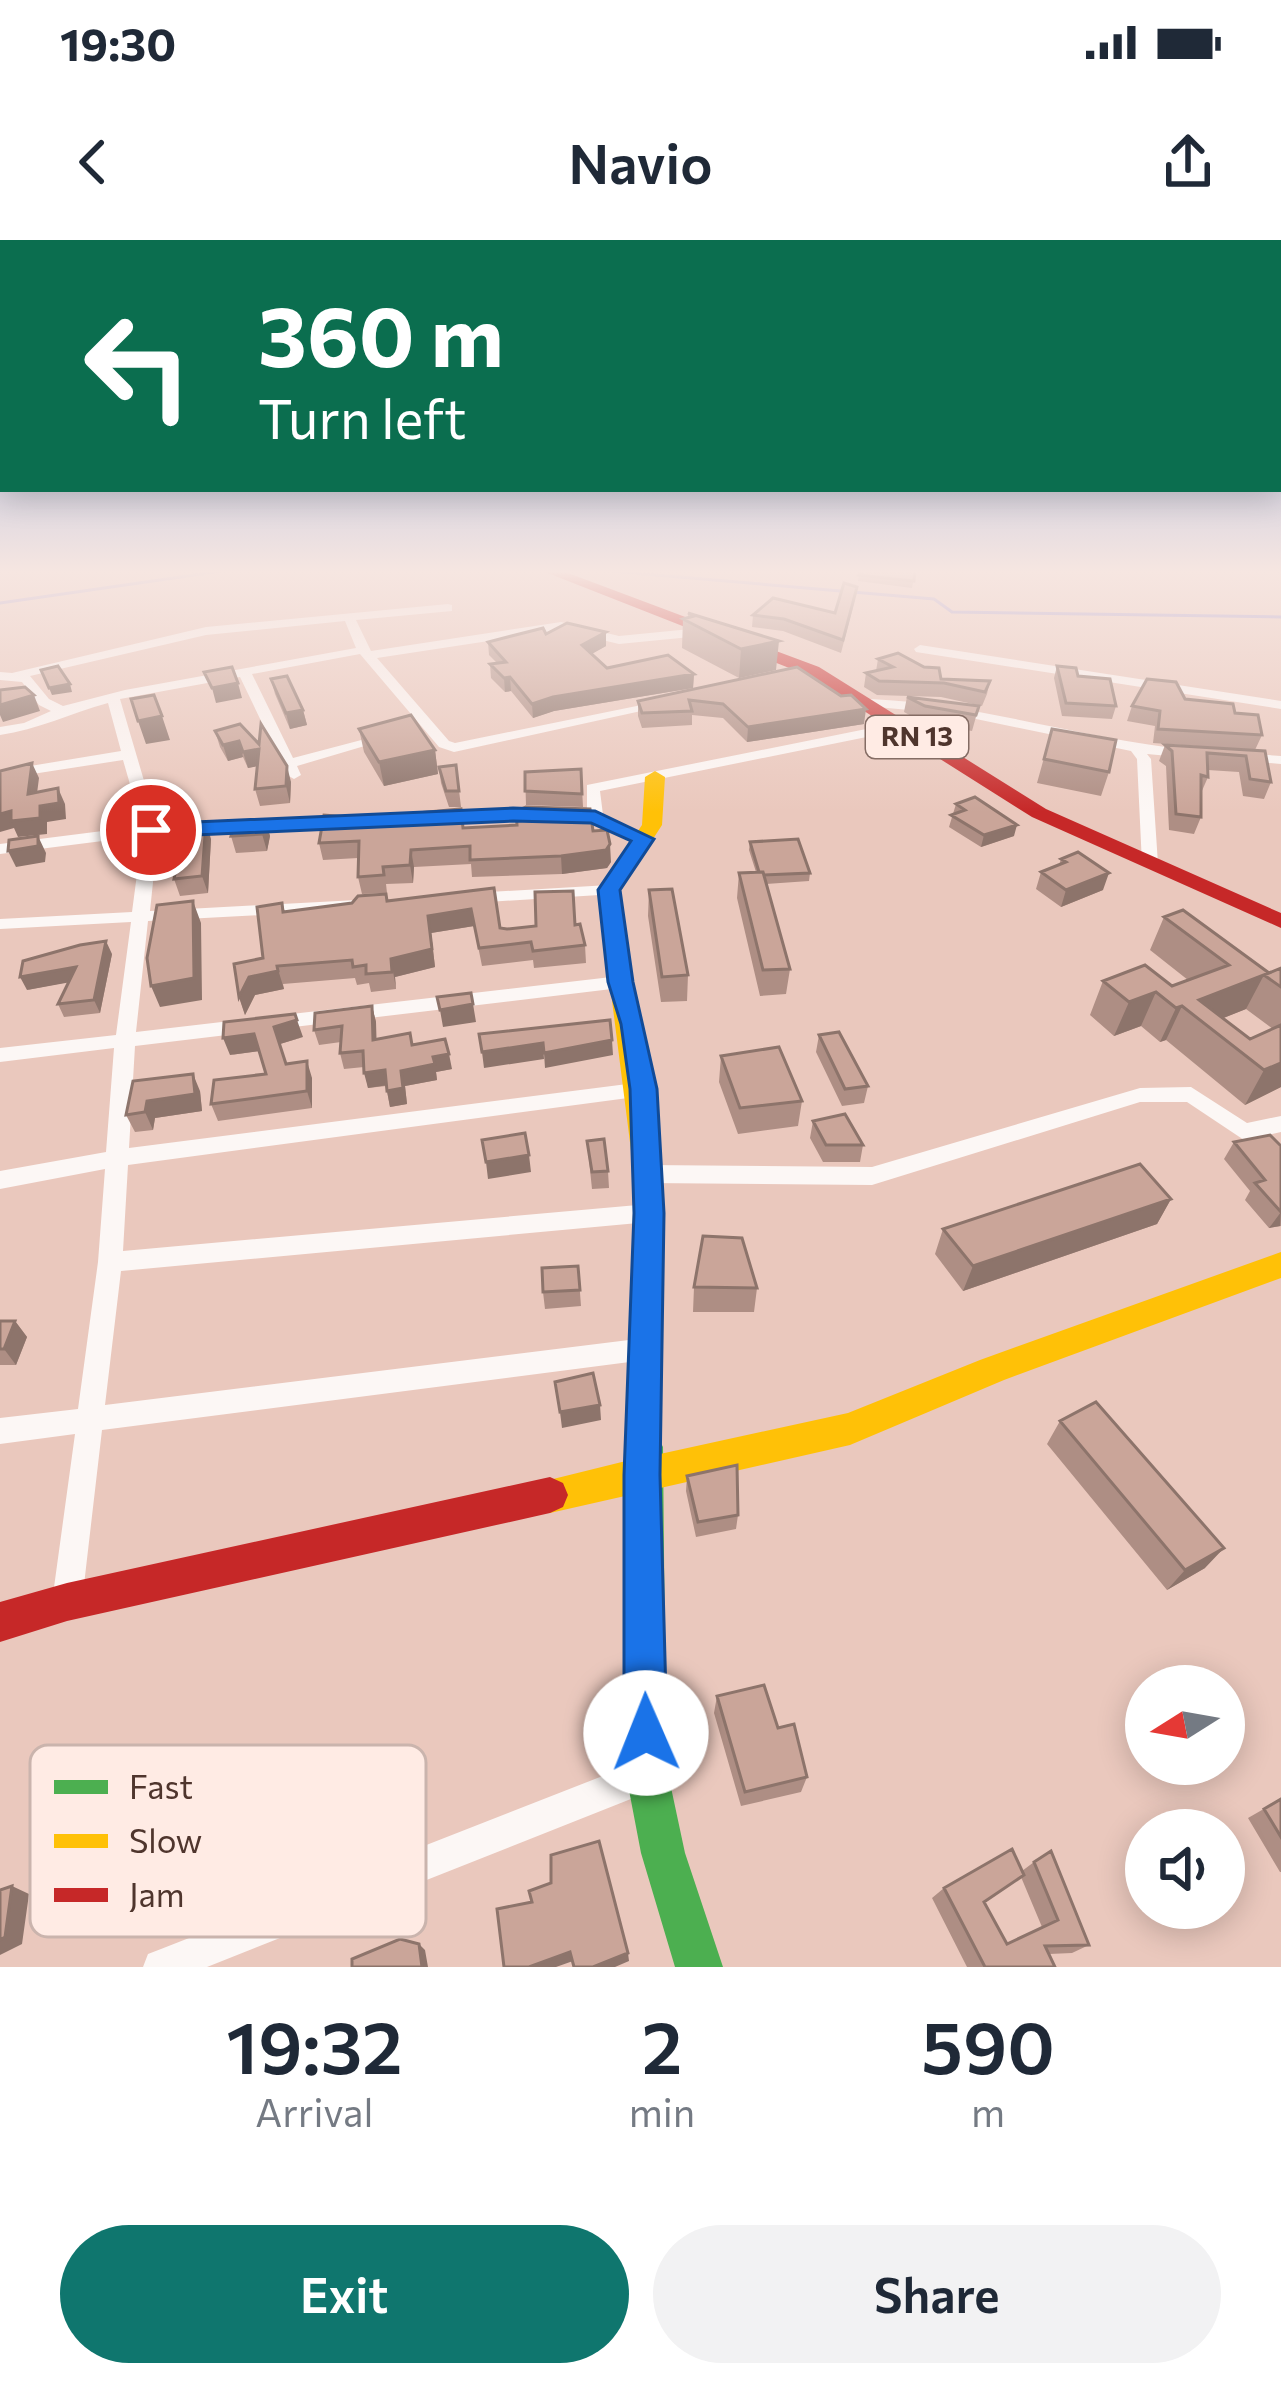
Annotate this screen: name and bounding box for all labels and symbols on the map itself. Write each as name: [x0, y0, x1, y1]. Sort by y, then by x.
road number: RN 13: [866, 716, 968, 758]
pin: [100, 779, 202, 881]
north arrow: [1125, 1665, 1245, 1785]
position arrow: [583, 1670, 709, 1796]
legend: [30, 1745, 426, 1937]
text: Fast: [129, 1765, 193, 1806]
text: Slow: [129, 1819, 202, 1860]
text: Jam: [129, 1873, 185, 1914]

